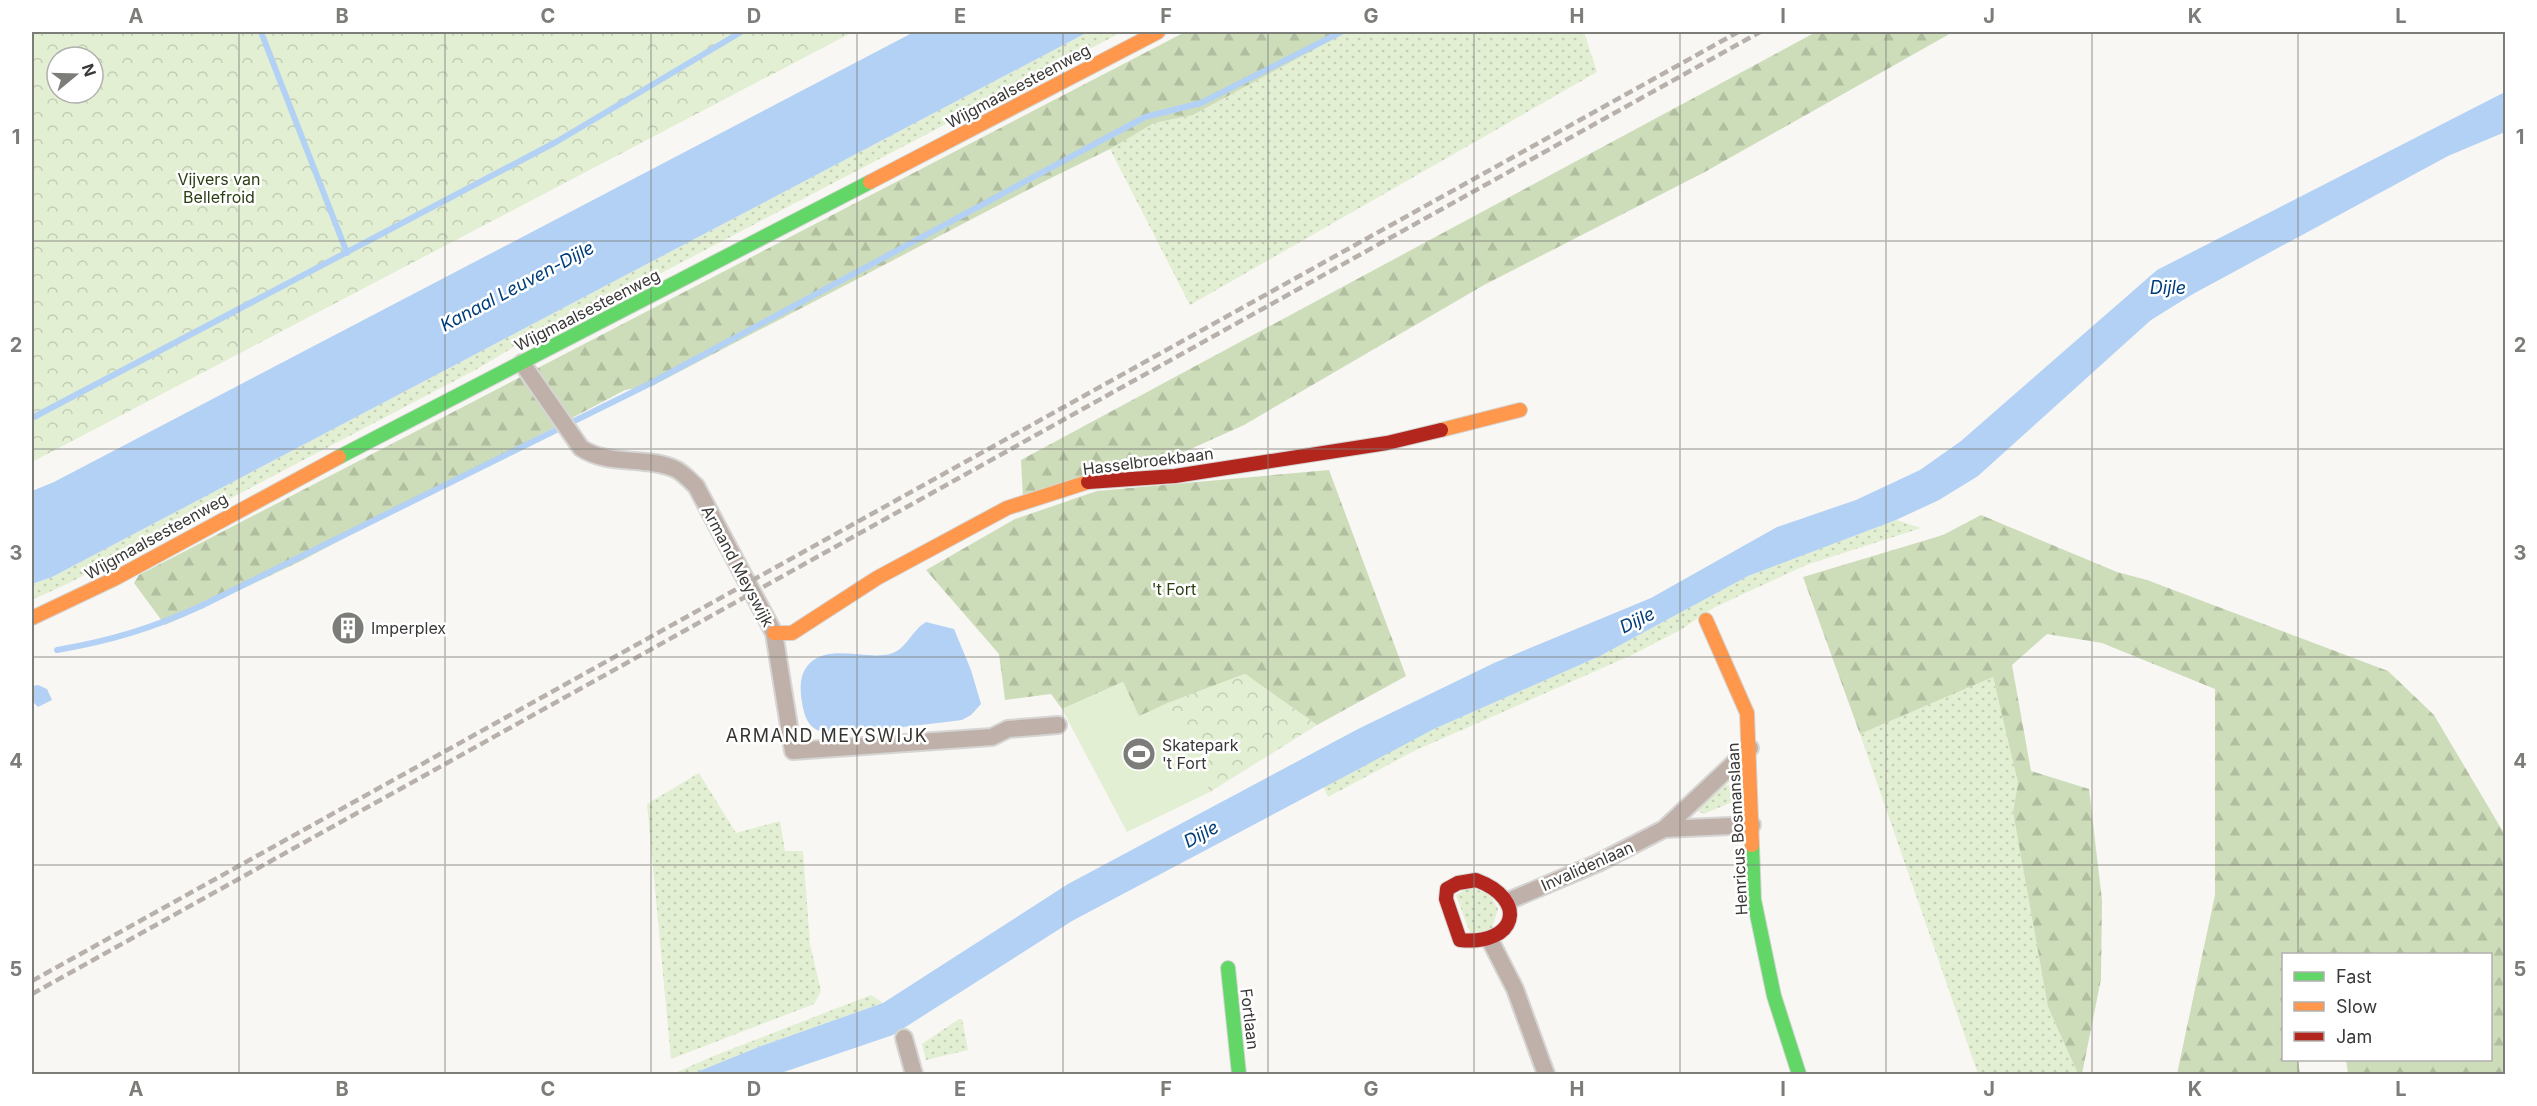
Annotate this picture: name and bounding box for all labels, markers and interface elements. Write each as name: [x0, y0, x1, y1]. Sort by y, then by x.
text: A: [129, 4, 144, 28]
text: B: [335, 4, 349, 28]
text: C: [541, 4, 555, 28]
text: D: [747, 4, 761, 28]
text: E: [954, 4, 966, 28]
text: F: [1160, 4, 1172, 28]
text: G: [1363, 4, 1379, 28]
text: H: [1570, 4, 1584, 28]
text: I: [1780, 4, 1786, 28]
text: J: [1983, 4, 1995, 28]
text: K: [2188, 4, 2202, 28]
text: L: [2395, 4, 2407, 28]
street label: Wijgmaalsesteenweg: [942, 39, 1094, 133]
north arrow: [45, 45, 105, 105]
text: N: [78, 61, 101, 79]
text: 1: [12, 125, 20, 149]
text: 1: [2516, 125, 2524, 149]
park label: Vijvers van Bellefroid: [177, 169, 261, 207]
water label: Kanaal Leuven-Dijle: [436, 237, 598, 335]
street label: Wijgmaalsesteenweg: [511, 265, 663, 355]
water label: Dijle: [2150, 277, 2186, 298]
text: 2: [10, 333, 22, 357]
text: 2: [2514, 333, 2526, 357]
street label: Hasselbroekbaan: [1081, 443, 1215, 479]
street label: Wijgmaalsesteenweg: [81, 488, 231, 584]
street label: Armand Meyswijk: [698, 502, 779, 630]
text: 3: [10, 541, 22, 565]
text: 3: [2514, 541, 2526, 565]
park label: 't Fort: [1152, 579, 1196, 599]
water label: Dijle: [1616, 603, 1658, 637]
building icon: Imperplex: [330, 610, 366, 646]
place label: Imperplex: [371, 618, 446, 638]
district label: ARMAND MEYSWIJK: [726, 725, 928, 746]
place label: Skatepark 't Fort: [1162, 735, 1239, 773]
sports icon: Skatepark 't Fort: [1121, 736, 1157, 772]
street label: Henricus Bosmanslaan: [1722, 742, 1752, 916]
text: 4: [9, 749, 23, 773]
text: 4: [2513, 749, 2527, 773]
water label: Dijle: [1180, 816, 1222, 852]
street label: Invalidenlaan: [1538, 837, 1636, 895]
legend: [2282, 953, 2492, 1061]
text: 5: [10, 957, 22, 981]
text: 5: [2514, 957, 2526, 981]
text: Fast: [2336, 966, 2372, 987]
street label: Fortlaan: [1236, 987, 1264, 1051]
text: Slow: [2336, 996, 2377, 1017]
text: Jam: [2336, 1026, 2372, 1047]
text: A: [129, 1077, 144, 1101]
text: B: [335, 1077, 349, 1101]
text: C: [541, 1077, 555, 1101]
text: D: [747, 1077, 761, 1101]
text: E: [954, 1077, 966, 1101]
text: F: [1160, 1077, 1172, 1101]
text: G: [1363, 1077, 1379, 1101]
text: H: [1570, 1077, 1584, 1101]
text: I: [1780, 1077, 1786, 1101]
text: J: [1983, 1077, 1995, 1101]
text: K: [2188, 1077, 2202, 1101]
text: L: [2395, 1077, 2407, 1101]

